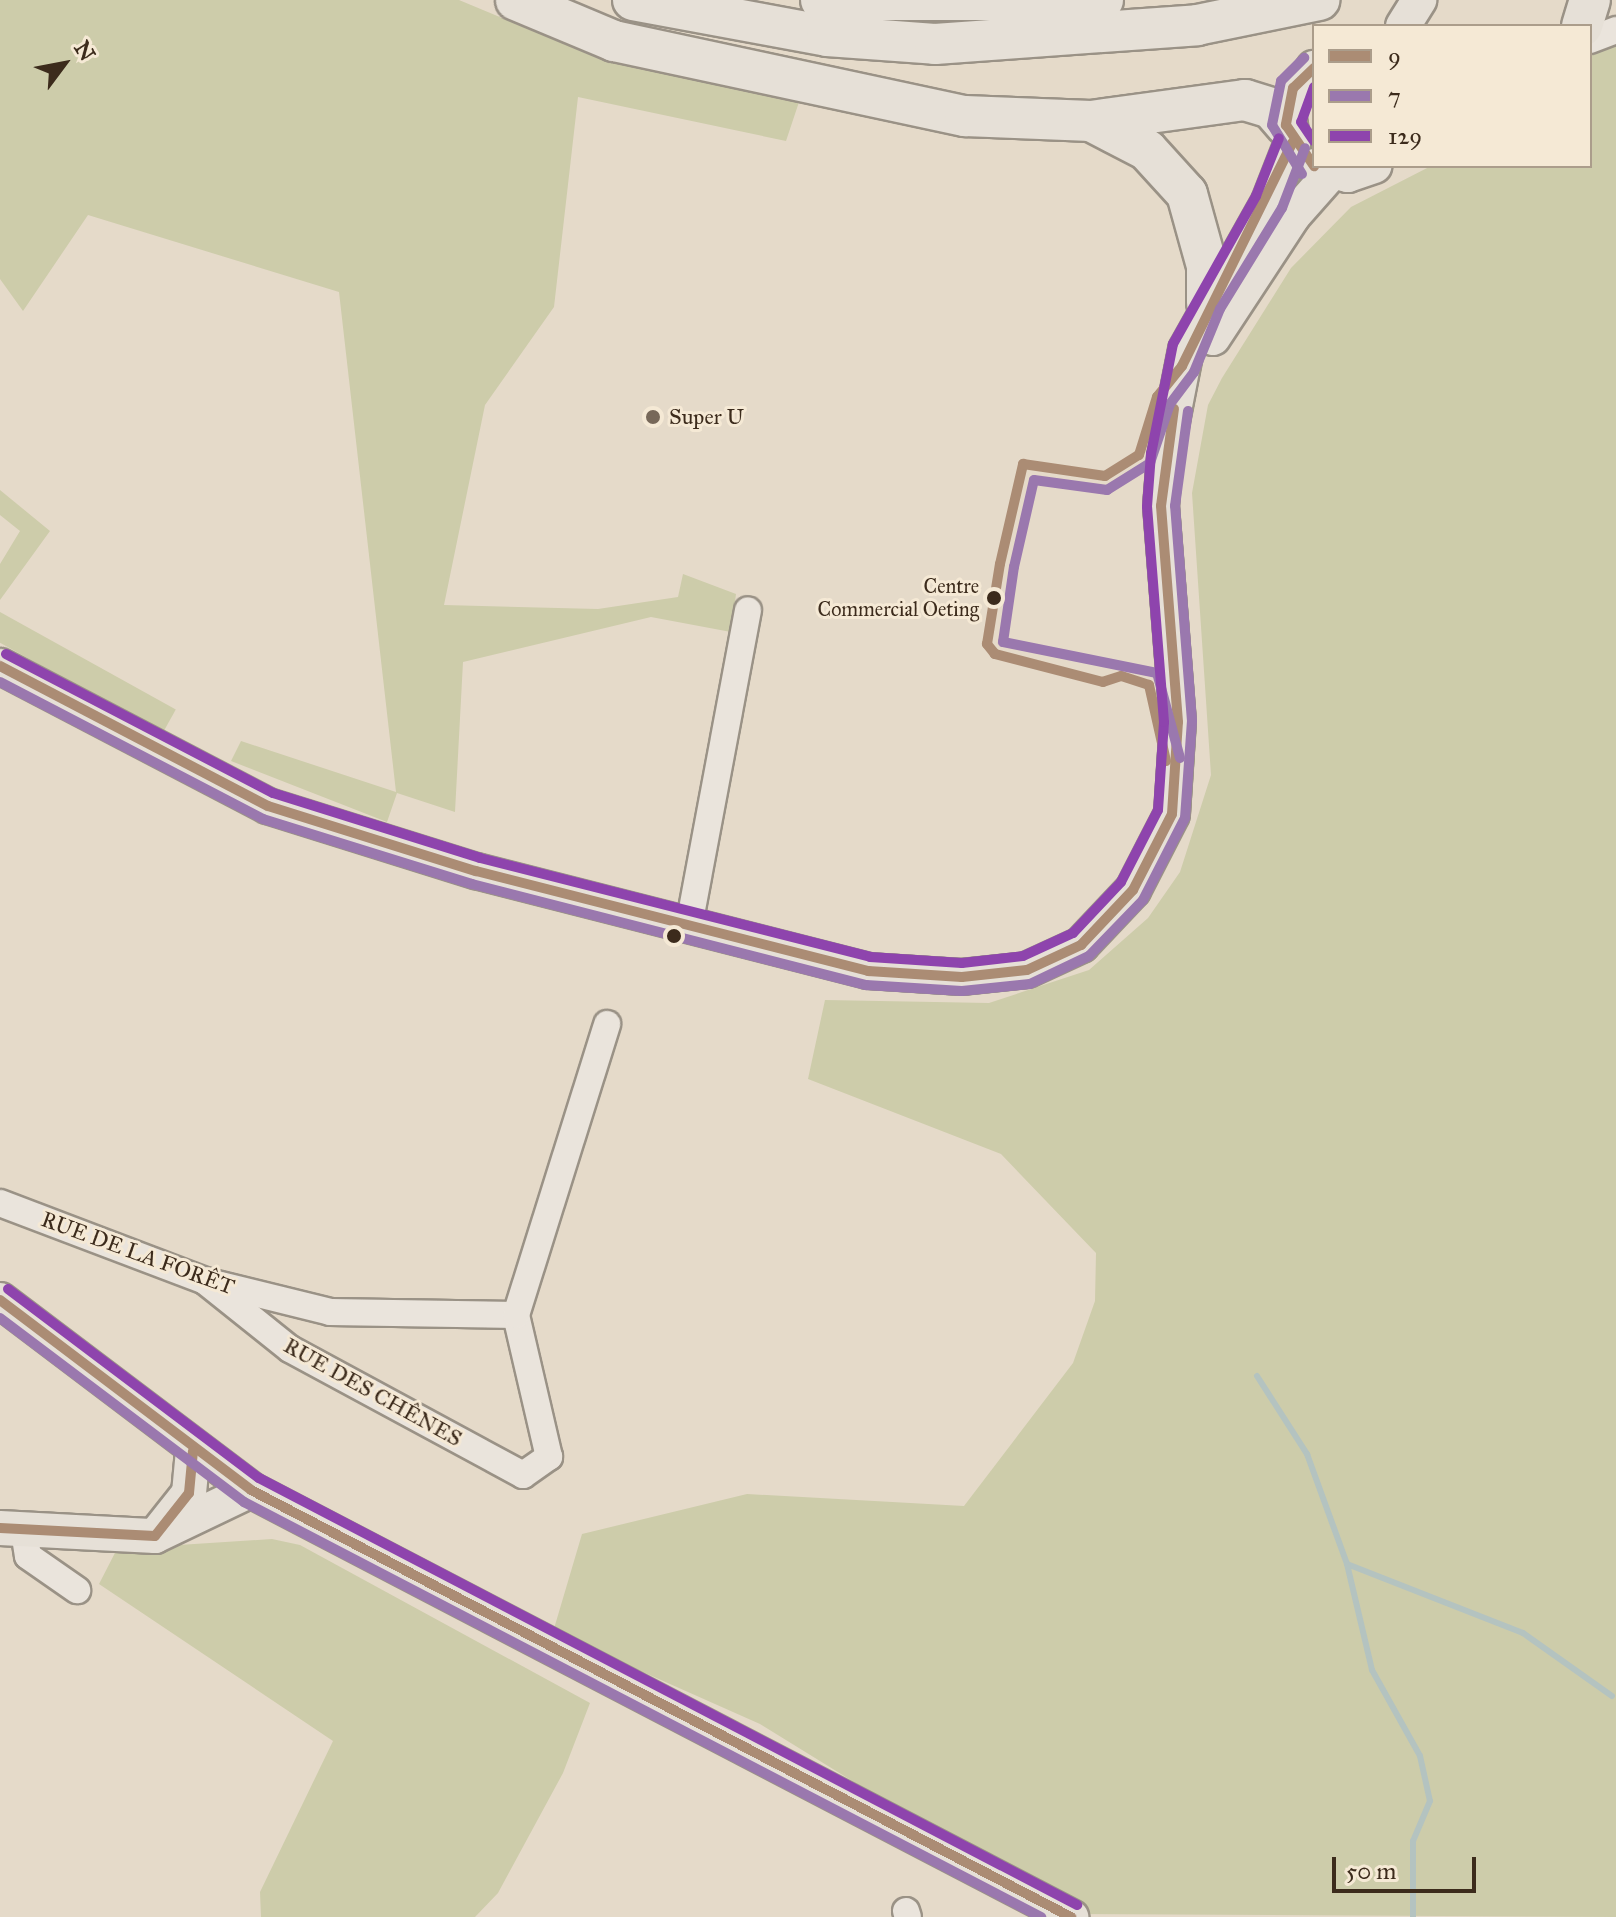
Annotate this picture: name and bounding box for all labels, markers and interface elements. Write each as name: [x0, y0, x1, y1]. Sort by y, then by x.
north arrow: [24, 24, 104, 104]
legend: [1312, 24, 1592, 168]
text: N: [68, 36, 101, 66]
text: 9: [1388, 41, 1401, 71]
text: 7: [1388, 81, 1401, 111]
text: 129: [1388, 121, 1422, 151]
place label: Super U: [669, 404, 744, 430]
marker: Super U: [644, 408, 662, 426]
place label: Centre Commercial Oeting: [818, 574, 979, 621]
marker: Centre Commercial Oeting: [986, 590, 1002, 606]
unlabelled marker: [666, 928, 682, 944]
street label: RUE DE LA FORÊT: [38, 1206, 238, 1300]
street label: RUE DES CHÊNES: [279, 1332, 467, 1452]
scale bar: [1336, 1841, 1480, 1891]
text: 50 m: [1346, 1856, 1396, 1886]

